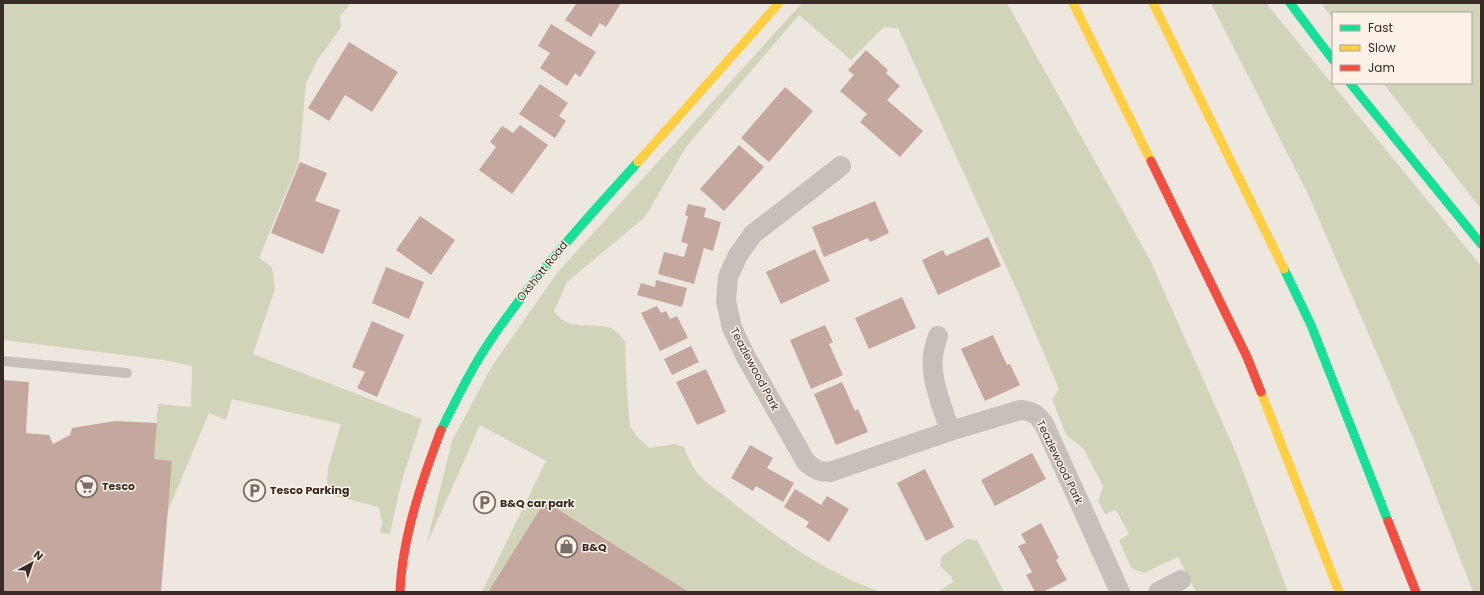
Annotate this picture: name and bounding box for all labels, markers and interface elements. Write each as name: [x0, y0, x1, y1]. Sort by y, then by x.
legend: [1332, 12, 1472, 84]
text: Fast: [1368, 19, 1393, 36]
text: Slow: [1368, 39, 1396, 56]
text: Jam: [1368, 59, 1395, 76]
street label: Oxshott Road: [513, 237, 571, 305]
street label: Teazlewood Park: [726, 325, 784, 414]
street label: Teazlewood Park: [1033, 417, 1087, 507]
supermarket icon: Tesco: [73, 473, 99, 499]
parking icon: Tesco Parking: [241, 477, 267, 503]
place label: Tesco: [102, 478, 135, 494]
place label: Tesco Parking: [270, 482, 349, 498]
parking icon: B&Q car park: [472, 490, 498, 516]
place label: B&Q car park: [500, 495, 575, 511]
shop icon: B&Q: [554, 534, 580, 560]
place label: B&Q: [582, 539, 607, 555]
north arrow: [12, 543, 52, 583]
text: N: [30, 547, 47, 564]

